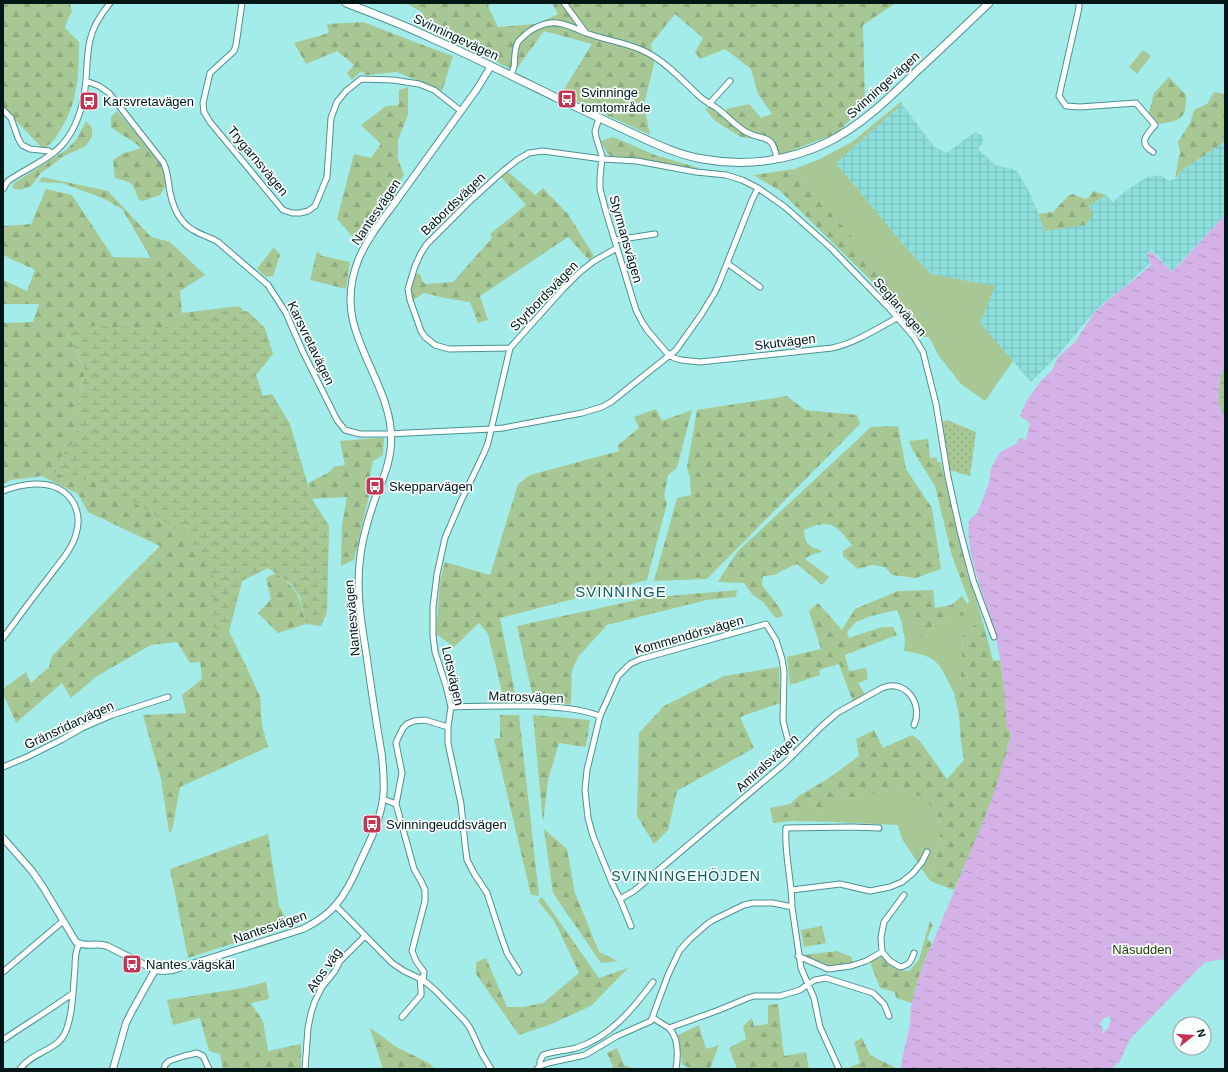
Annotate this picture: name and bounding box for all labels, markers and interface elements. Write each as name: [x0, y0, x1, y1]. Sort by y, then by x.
street label: Svinningevägen: [411, 11, 501, 63]
street label: Svinningevägen: [844, 48, 922, 122]
place label: Svinninge tomtområde: [581, 85, 650, 115]
bus stop icon: Svinninge tomtområde: [556, 88, 578, 110]
bus stop icon: Karsvretavägen: [78, 90, 100, 112]
place label: Karsvretavägen: [103, 94, 194, 109]
street label: Trygarnsvägen: [225, 123, 291, 199]
street label: Babordsvägen: [418, 169, 488, 239]
street label: Nantesvägen: [348, 176, 404, 248]
street label: Styrmansvägen: [606, 194, 646, 284]
street label: Styrbordsvägen: [507, 258, 581, 334]
street label: Seglarvägen: [870, 275, 930, 339]
street label: Karsvretavägen: [284, 299, 338, 387]
street label: Skutvägen: [754, 331, 816, 353]
bus stop icon: Skepparvägen: [364, 475, 386, 497]
place label: Skepparvägen: [389, 479, 473, 494]
street label: Nantesvägen: [341, 579, 363, 657]
district label: SVINNINGE: [575, 583, 667, 600]
street label: Kommendörsvägen: [633, 612, 745, 658]
street label: Lotsvägen: [439, 645, 467, 707]
street label: Matrosvägen: [488, 688, 564, 706]
street label: Gränsridarvägen: [22, 698, 116, 752]
street label: Amiralsvägen: [733, 731, 801, 795]
bus stop icon: Svinningeuddsvägen: [361, 813, 383, 835]
place label: Svinningeuddsvägen: [386, 817, 507, 832]
district label: SVINNINGEHÖJDEN: [611, 867, 761, 884]
street label: Nantesvägen: [231, 907, 309, 947]
park label: Näsudden: [1112, 942, 1172, 957]
street label: Atos väg: [303, 945, 345, 995]
bus stop icon: Nantes vägskäl: [121, 953, 143, 975]
place label: Nantes vägskäl: [146, 957, 235, 972]
north arrow: [1172, 1016, 1212, 1056]
text: N: [1195, 1028, 1208, 1039]

